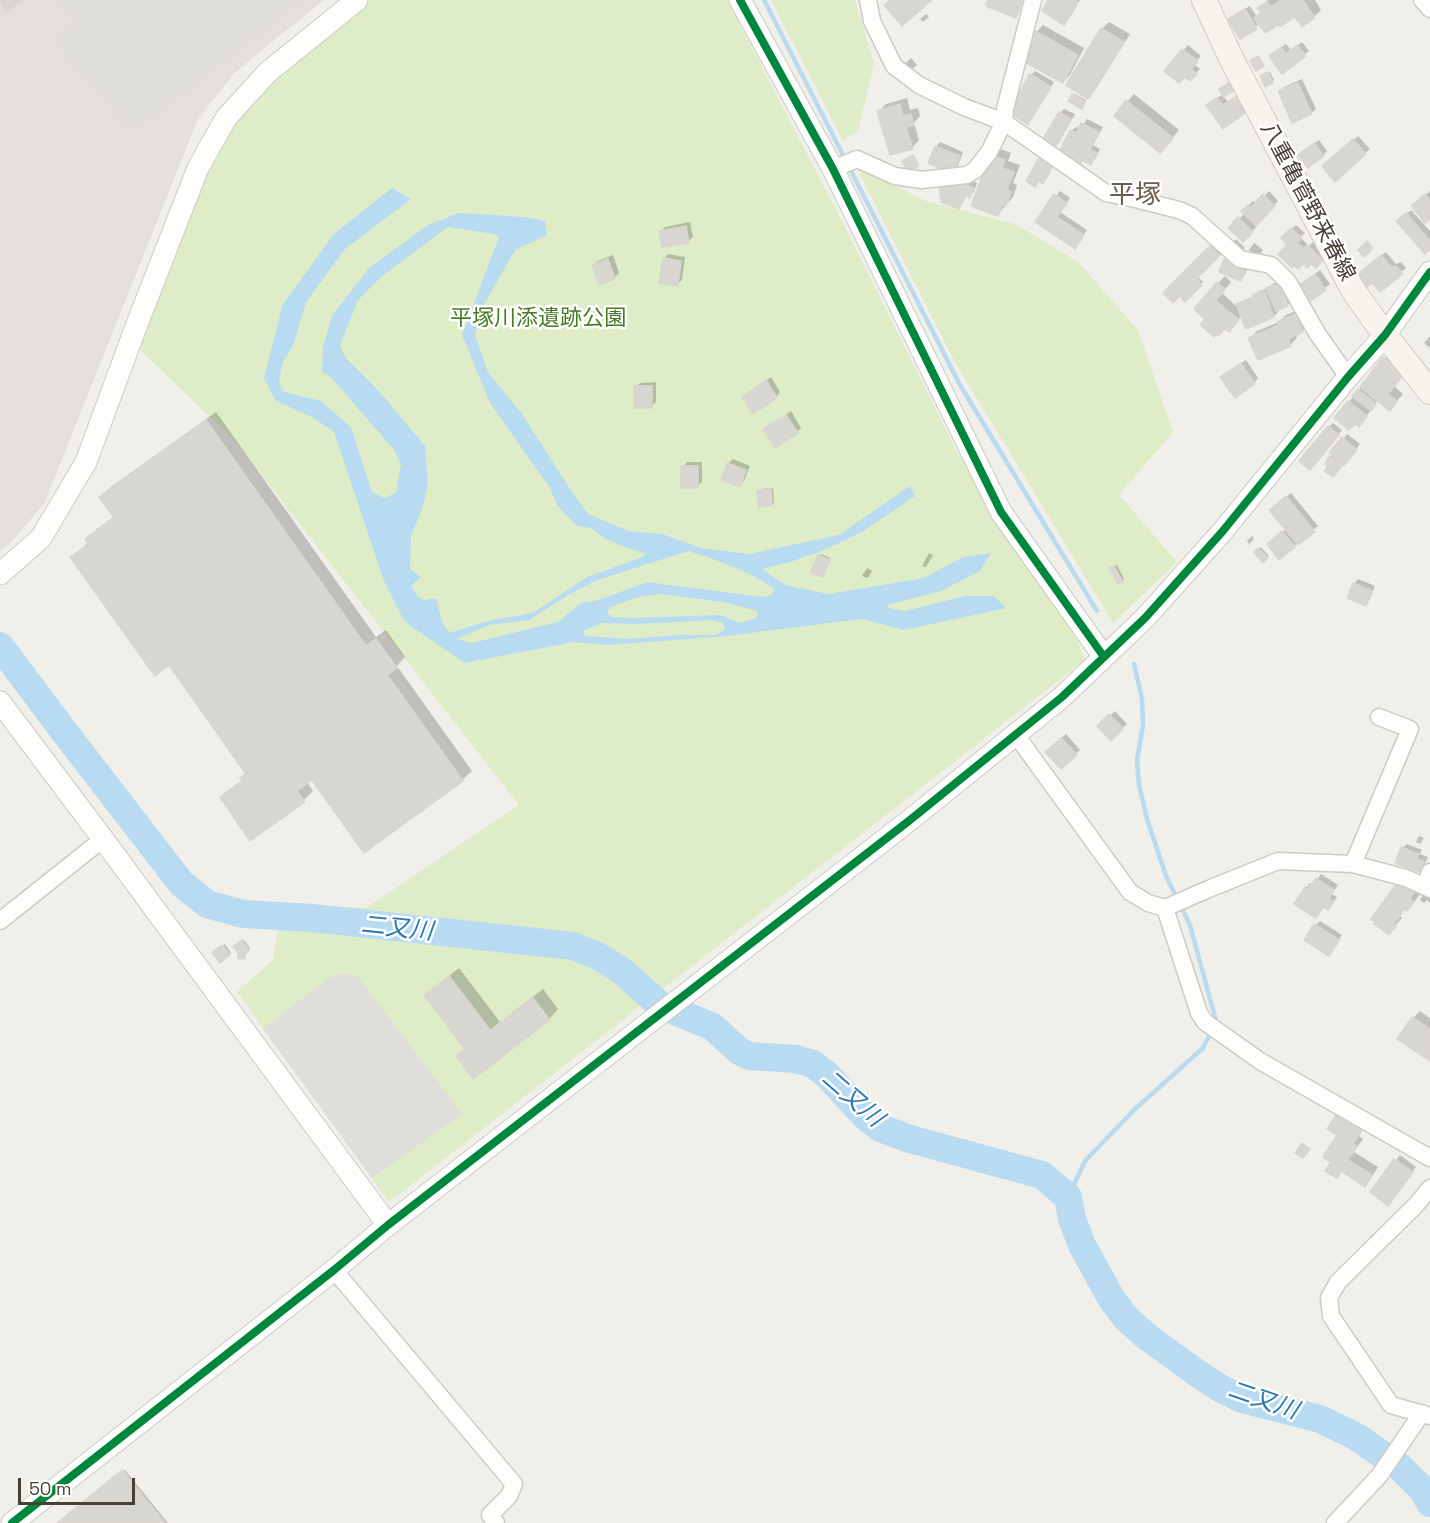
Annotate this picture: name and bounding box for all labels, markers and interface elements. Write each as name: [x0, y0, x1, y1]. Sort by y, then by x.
street label: 八重亀菅野来春線: [1254, 118, 1360, 286]
district label: 平塚: [1109, 180, 1161, 212]
park label: 平塚川添遺跡公園: [450, 306, 626, 332]
water label: 二又川: [360, 911, 434, 947]
water label: 二又川: [815, 1065, 889, 1133]
water label: 二又川: [1224, 1376, 1302, 1426]
scale bar: [21, 1466, 138, 1504]
text: 50 m: [29, 1477, 71, 1500]

